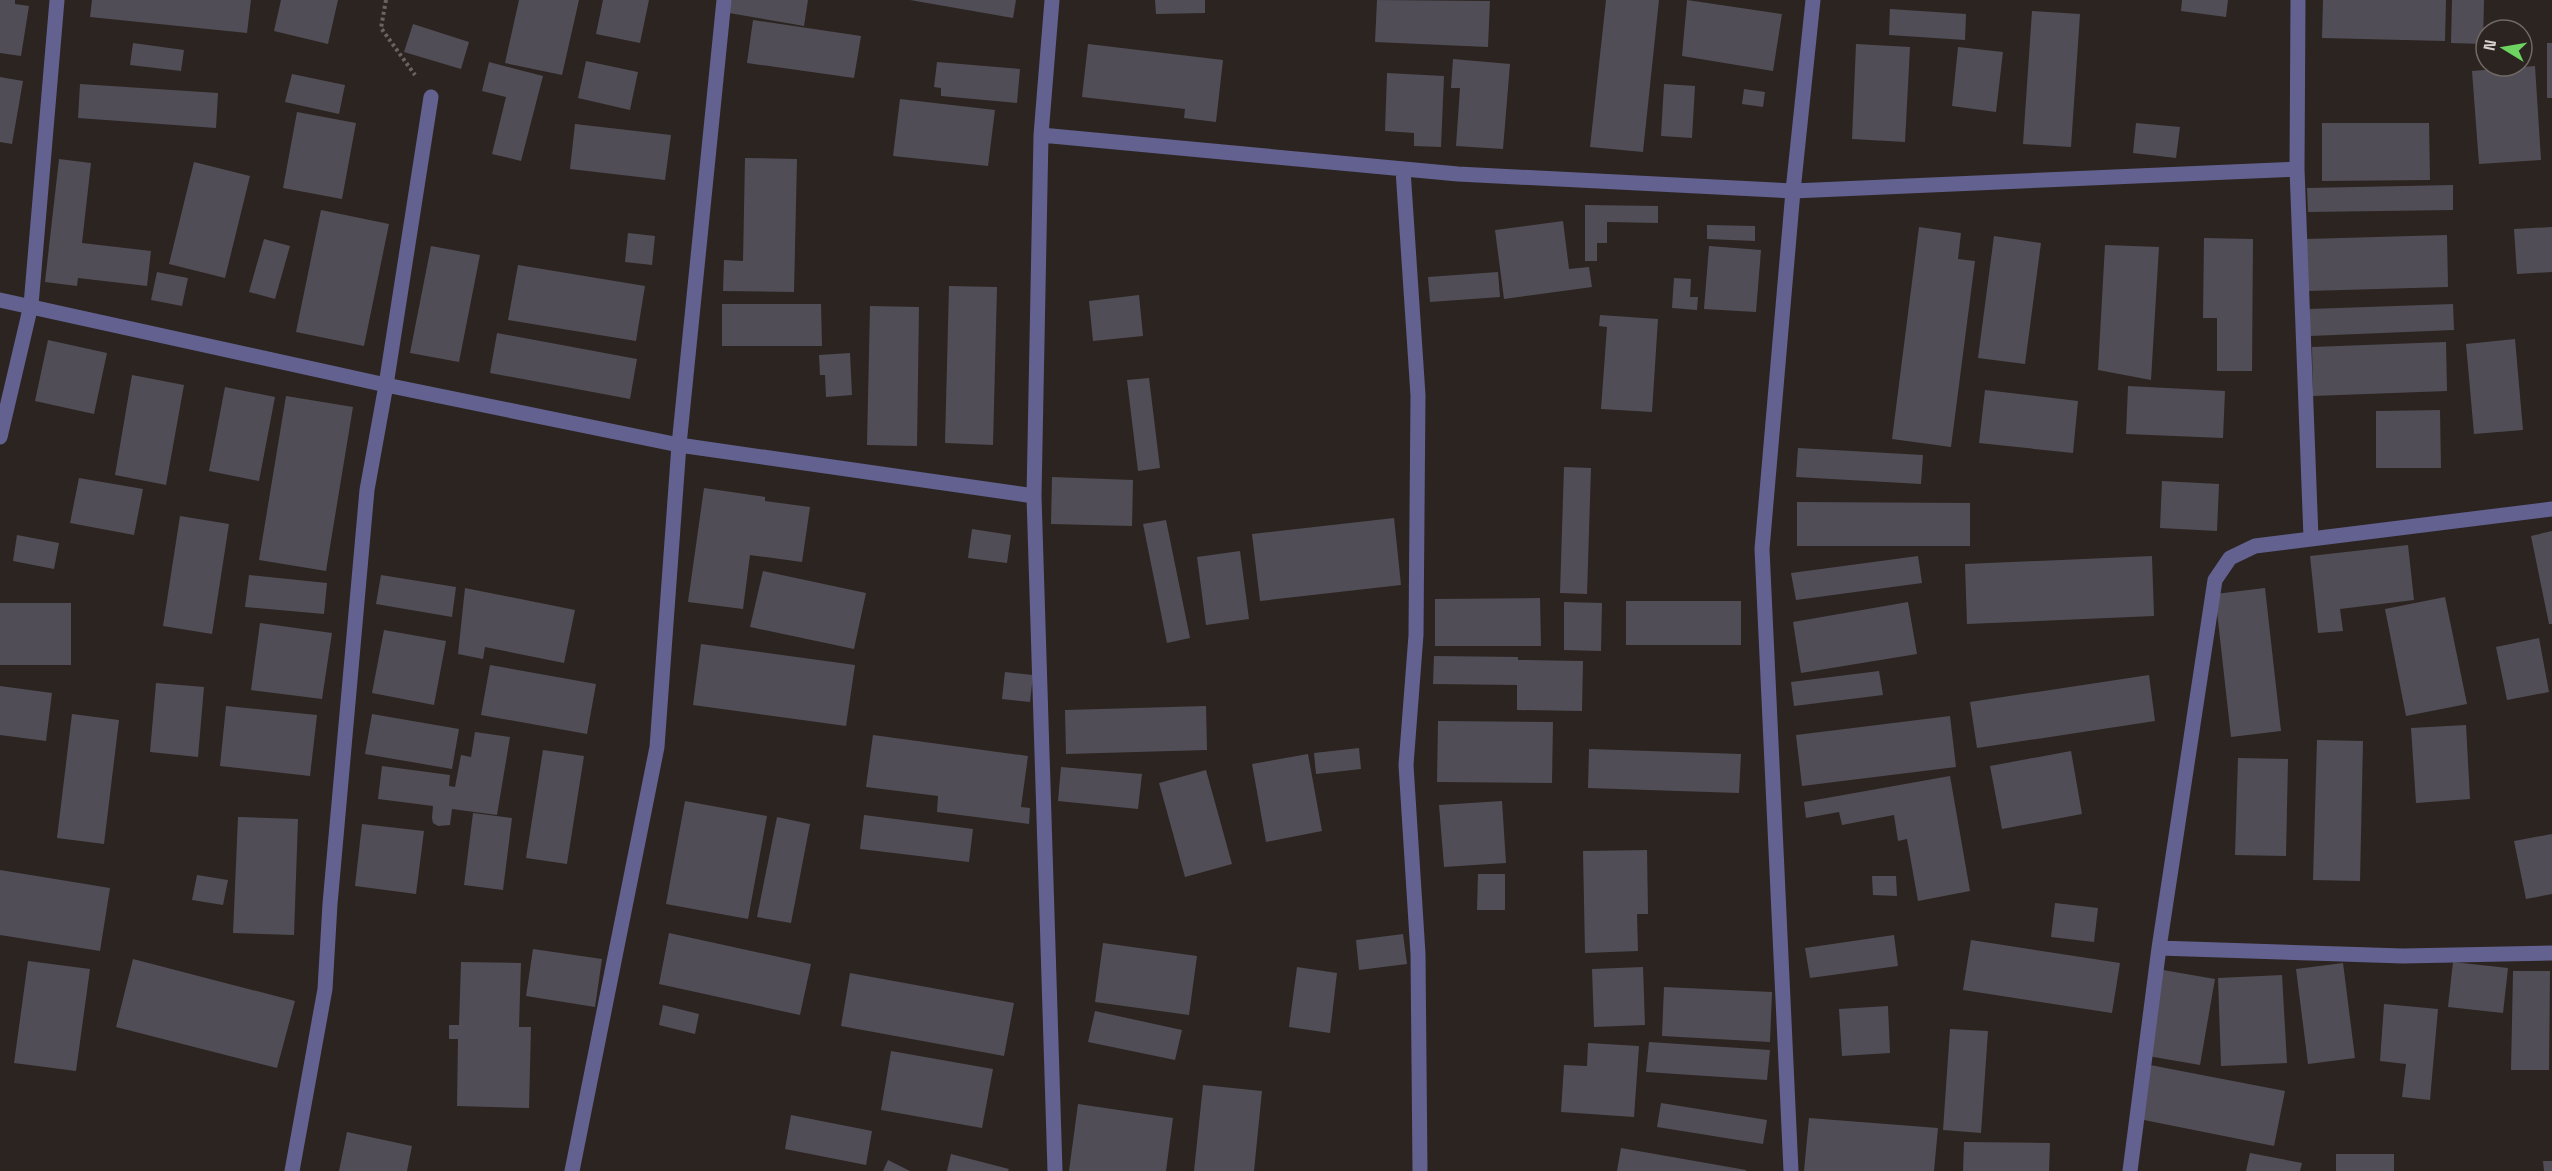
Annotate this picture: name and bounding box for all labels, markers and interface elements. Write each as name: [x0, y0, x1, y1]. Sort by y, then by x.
north arrow: [2474, 18, 2534, 78]
text: N: [2478, 38, 2501, 53]

